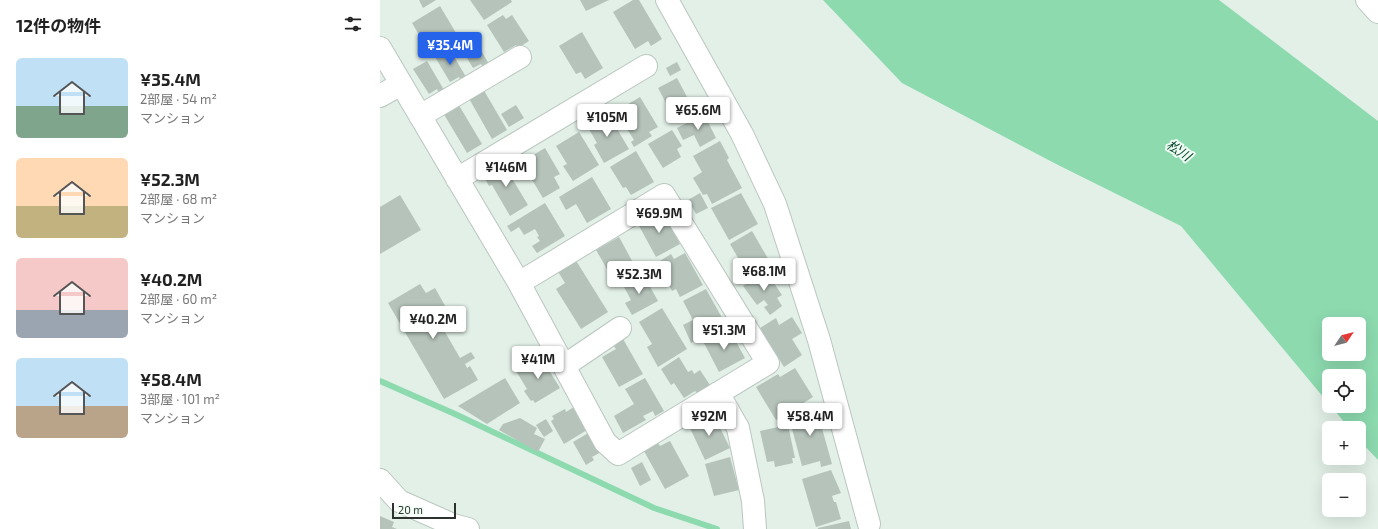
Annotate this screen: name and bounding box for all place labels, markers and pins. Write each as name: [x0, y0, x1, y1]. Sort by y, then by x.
pin: ¥35.4M: [417, 32, 483, 66]
pin: ¥65.6M: [665, 97, 731, 131]
pin: ¥105M: [579, 104, 635, 138]
pin: ¥146M: [478, 154, 534, 188]
pin: ¥69.9M: [626, 200, 692, 234]
pin: ¥68.1M: [731, 258, 797, 292]
pin: ¥52.3M: [606, 261, 672, 295]
pin: ¥40.2M: [400, 306, 466, 340]
pin: ¥51.3M: [691, 317, 757, 351]
pin: ¥41M: [514, 346, 562, 380]
pin: ¥92M: [685, 403, 733, 437]
pin: ¥58.4M: [777, 403, 843, 437]

